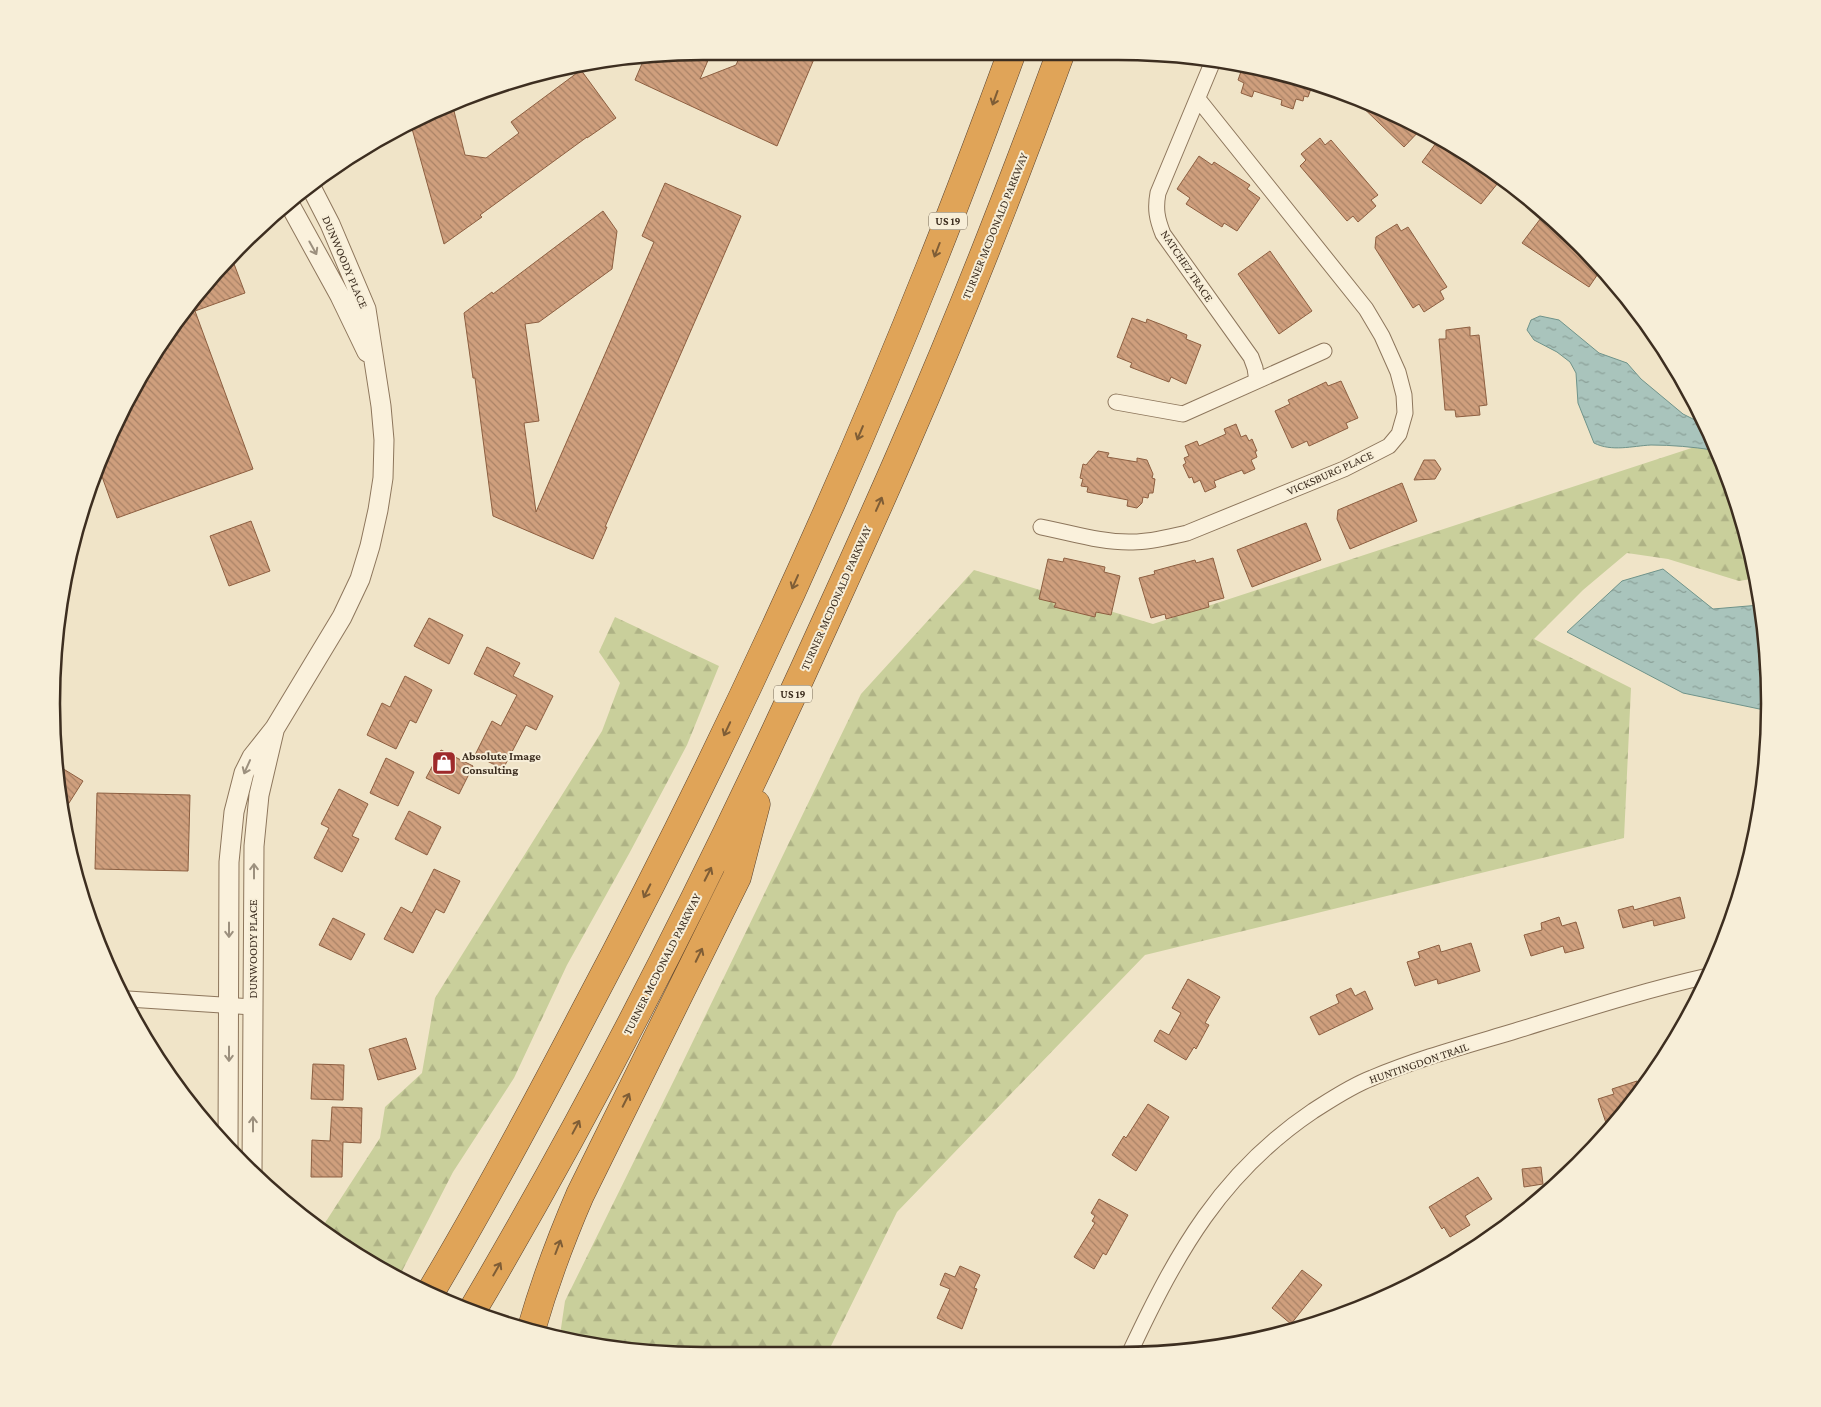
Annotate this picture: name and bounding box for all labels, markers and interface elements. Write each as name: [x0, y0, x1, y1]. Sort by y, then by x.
one-way arrow: [990, 90, 999, 105]
street label: TURNER MCDONALD PARKWAY: [959, 150, 1031, 301]
road number: US 19: [929, 212, 967, 230]
street label: DUNWOODY PLACE: [319, 214, 371, 311]
street label: NATCHEZ TRACE: [1158, 227, 1216, 305]
one-way arrow: [309, 241, 319, 255]
one-way arrow: [932, 242, 941, 257]
one-way arrow: [855, 425, 865, 440]
street label: VICKSBURG PLACE: [1285, 447, 1376, 498]
one-way arrow: [874, 497, 884, 512]
street label: TURNER MCDONALD PARKWAY: [798, 523, 875, 673]
one-way arrow: [790, 574, 800, 589]
road number: US 19: [774, 686, 812, 702]
one-way arrow: [721, 721, 731, 736]
place label: Absolute Image Consulting: [461, 749, 541, 777]
shop icon: Absolute Image Consulting: [431, 750, 457, 776]
one-way arrow: [241, 759, 251, 774]
one-way arrow: [249, 863, 259, 880]
one-way arrow: [704, 867, 713, 882]
one-way arrow: [642, 883, 651, 898]
street label: TURNER MCDONALD PARKWAY: [620, 890, 704, 1037]
street label: DUNWOODY PLACE: [246, 899, 260, 999]
one-way arrow: [224, 922, 234, 938]
one-way arrow: [695, 948, 704, 963]
street label: HUNTINGDON TRAIL: [1367, 1039, 1471, 1087]
one-way arrow: [224, 1046, 234, 1062]
one-way arrow: [622, 1093, 631, 1108]
one-way arrow: [248, 1116, 258, 1132]
one-way arrow: [572, 1120, 581, 1135]
one-way arrow: [554, 1240, 563, 1256]
one-way arrow: [492, 1262, 502, 1276]

